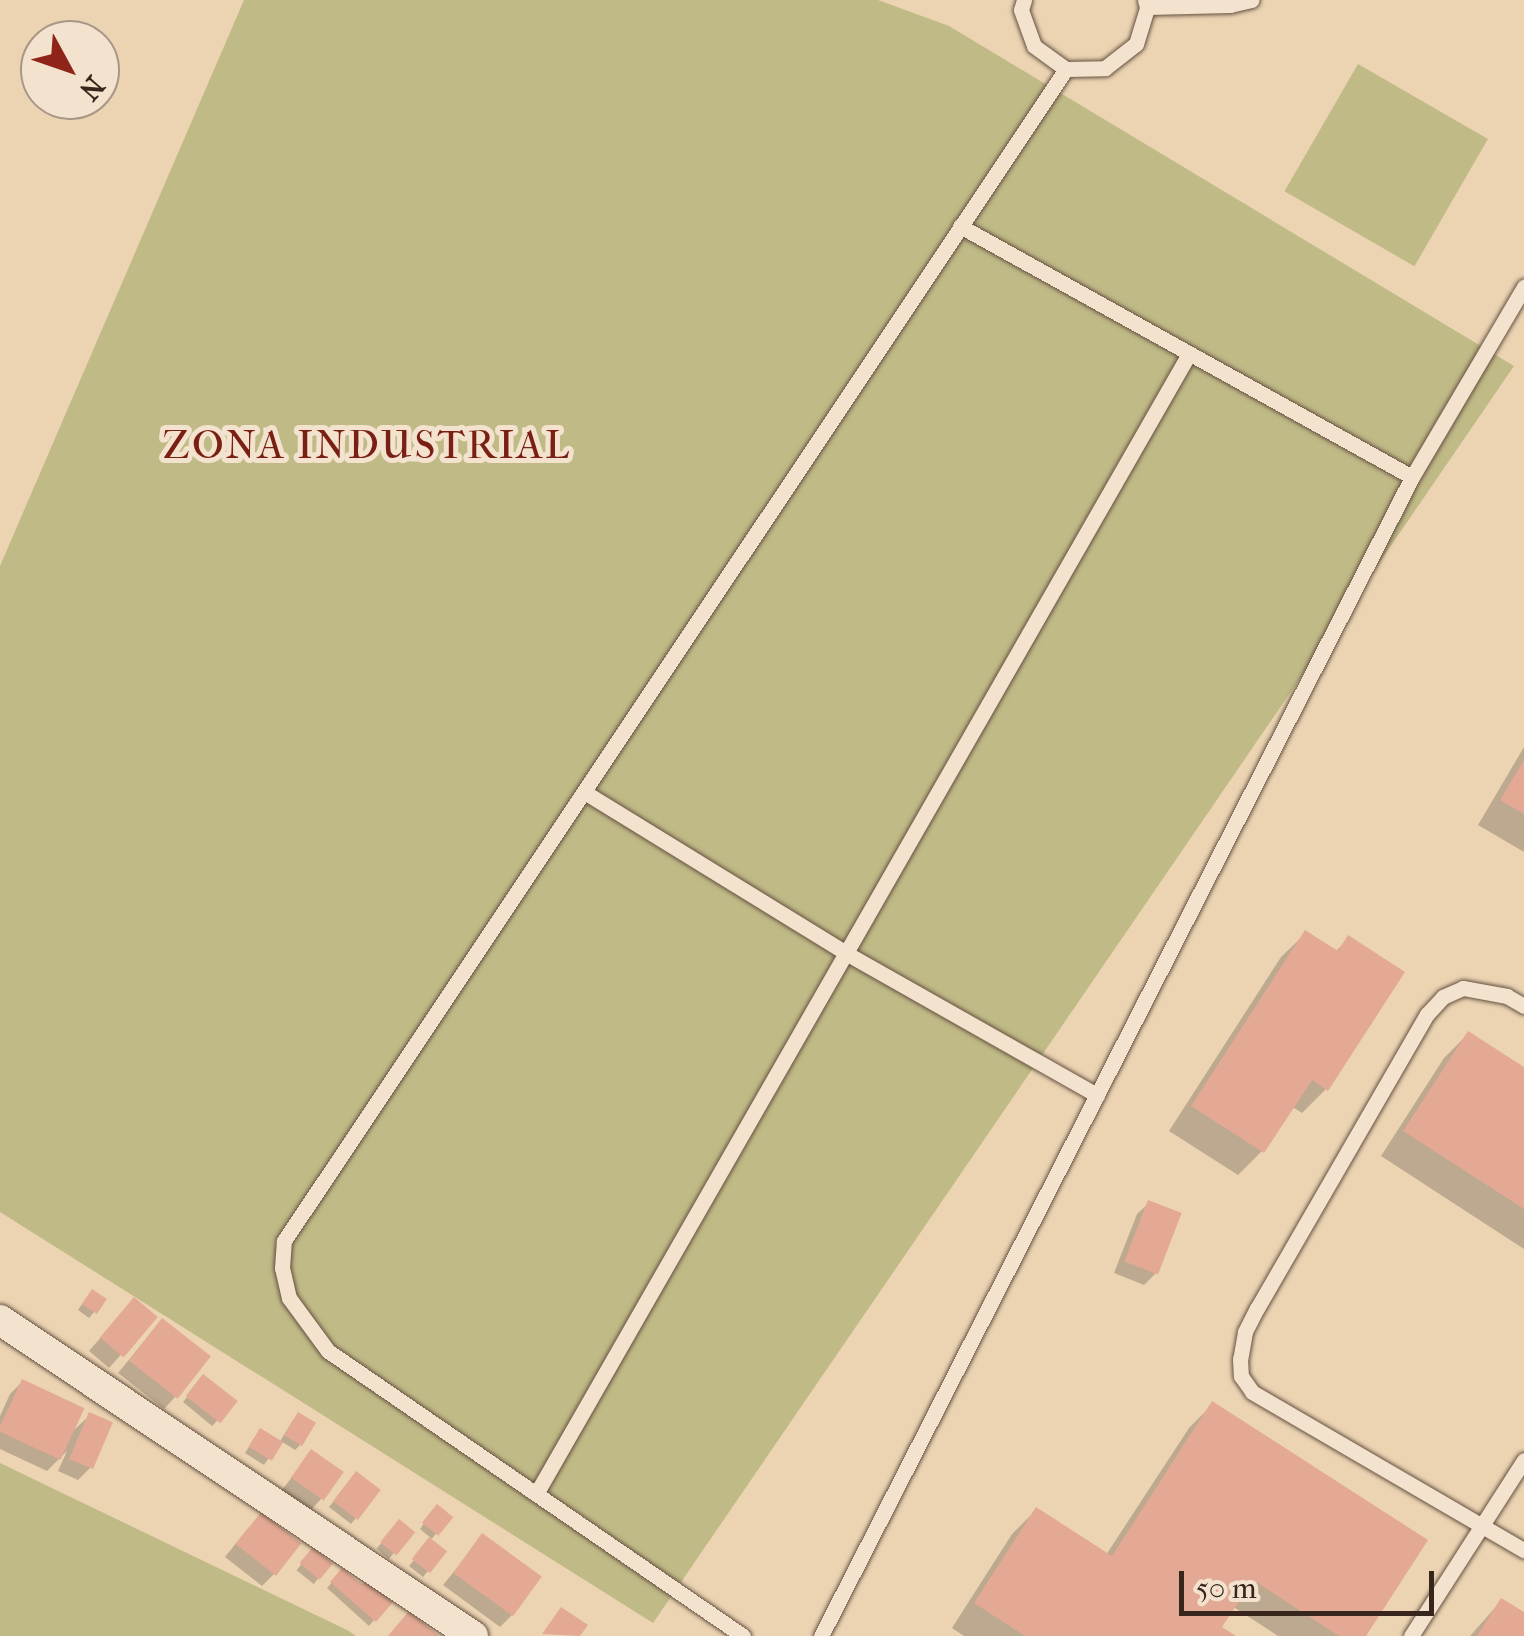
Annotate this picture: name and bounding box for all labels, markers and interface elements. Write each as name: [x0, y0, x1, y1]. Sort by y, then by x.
north arrow: [20, 20, 120, 120]
text: N: [72, 70, 111, 107]
district label: ZONA INDUSTRIAL: [162, 421, 572, 469]
scale bar: [1184, 1551, 1439, 1613]
text: 50 m: [1196, 1571, 1257, 1606]

